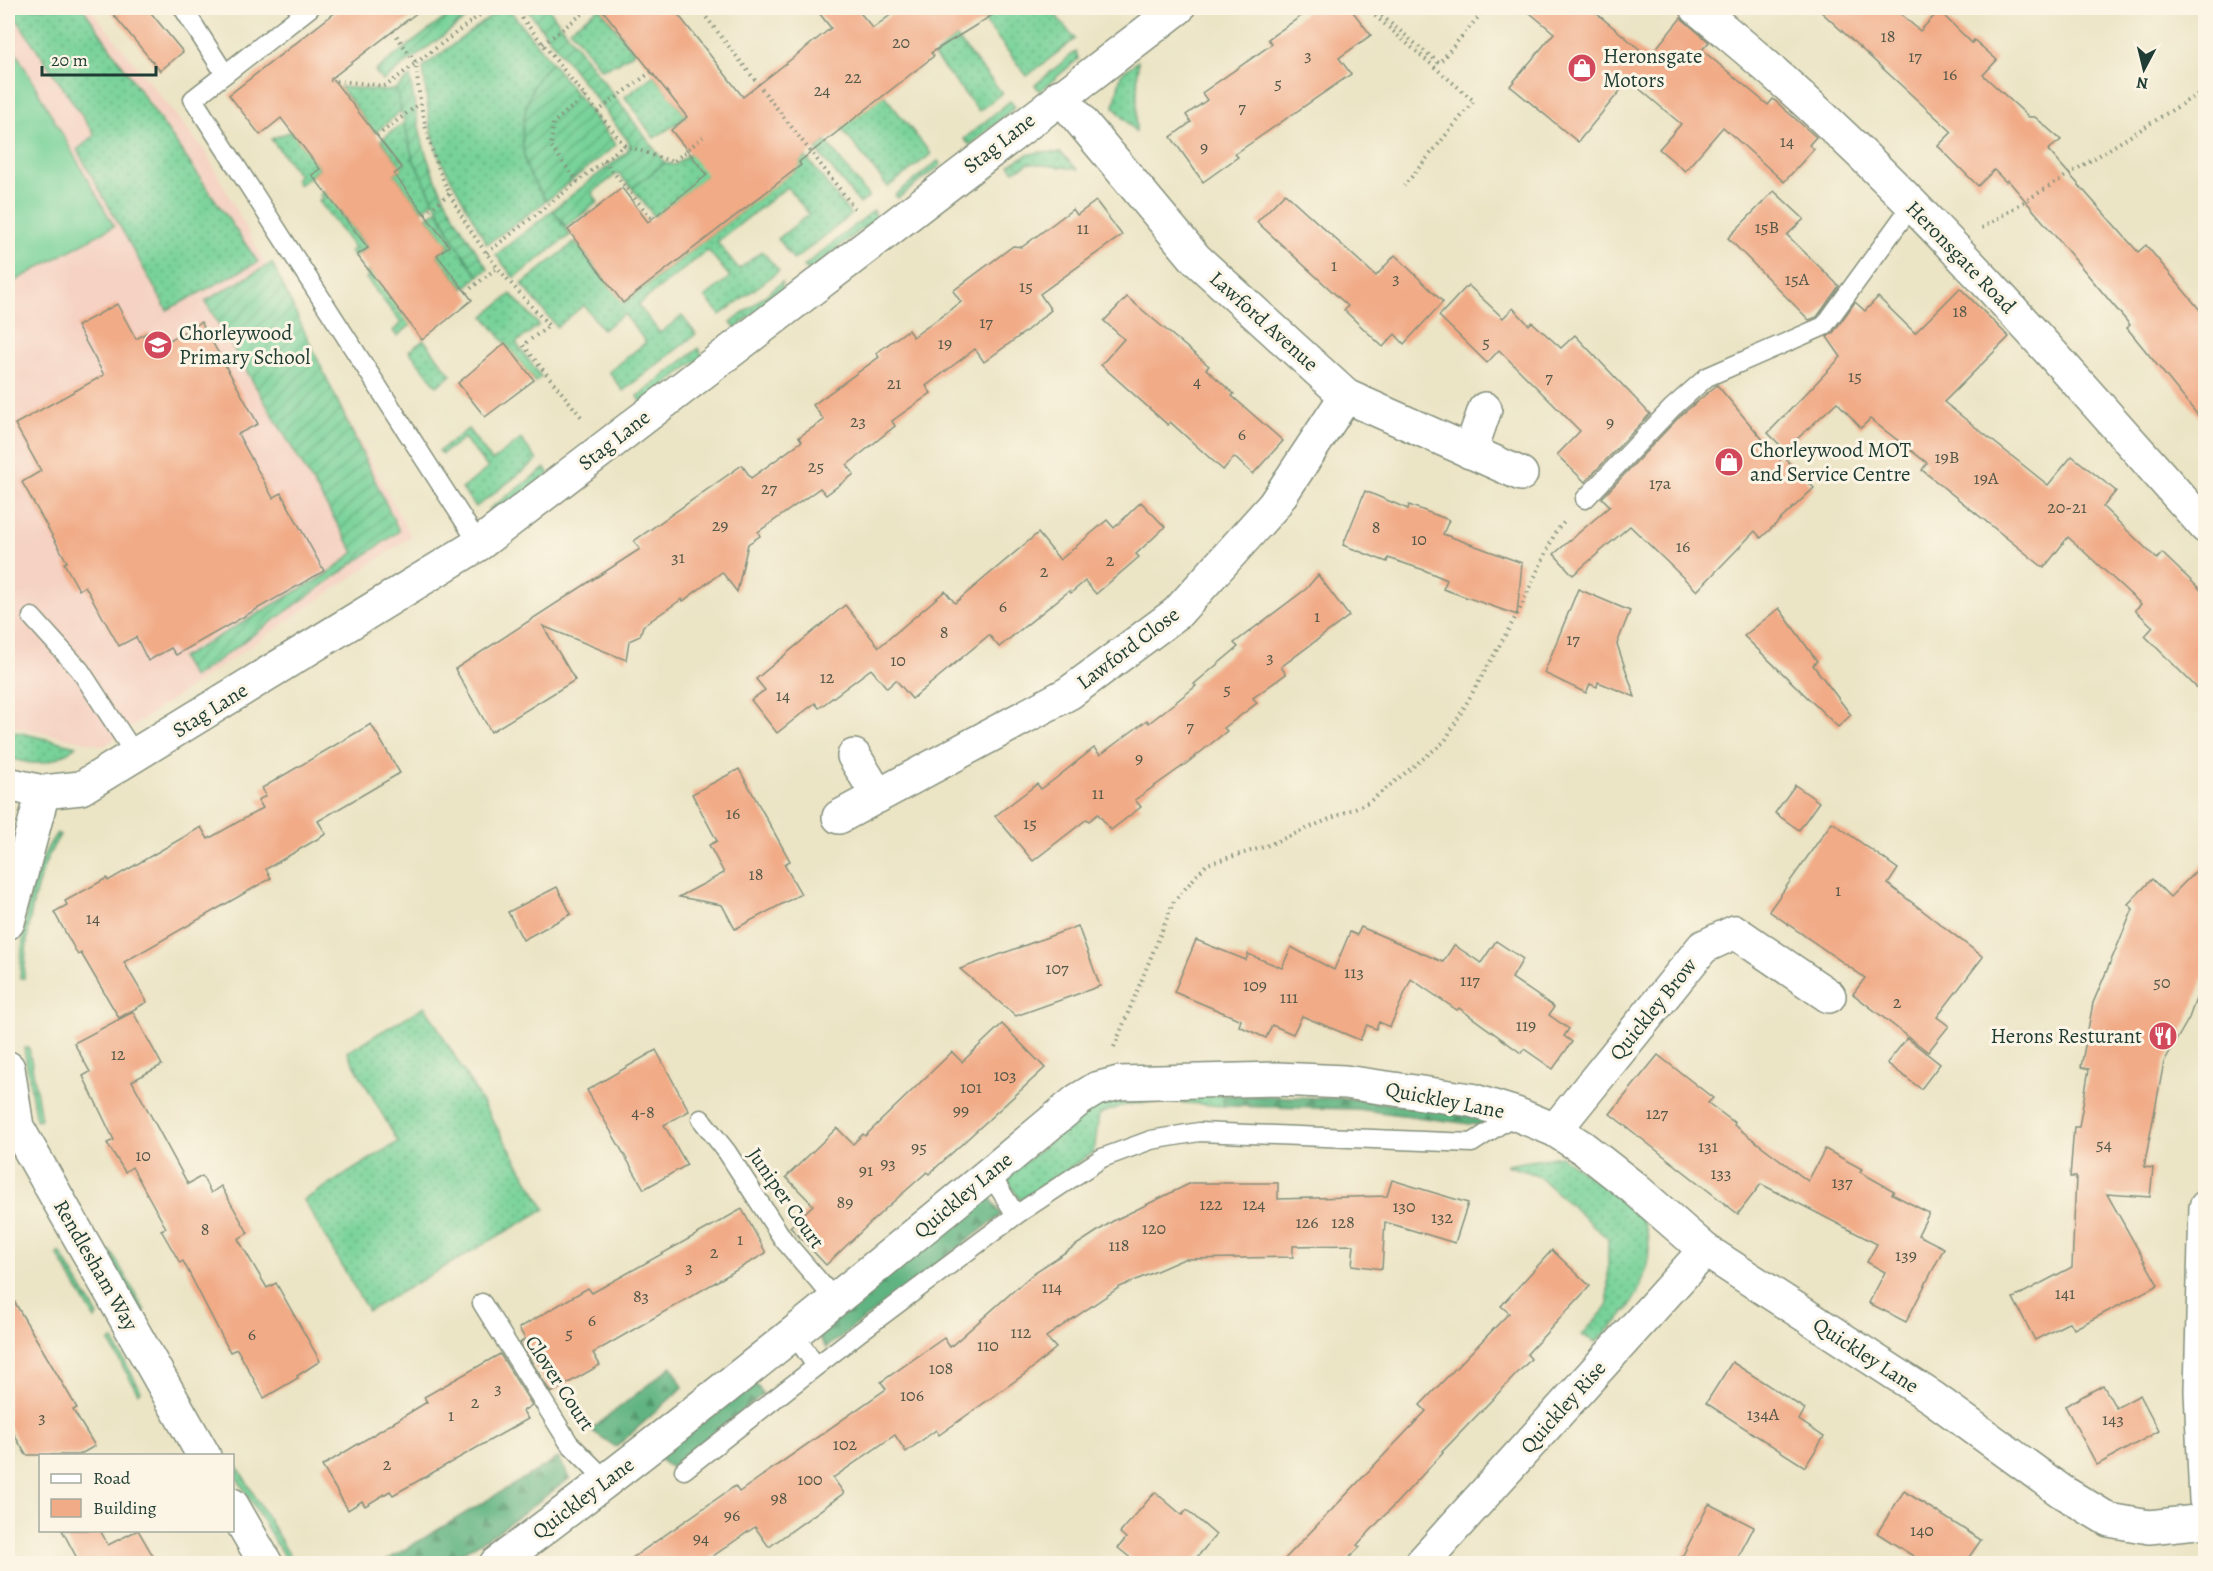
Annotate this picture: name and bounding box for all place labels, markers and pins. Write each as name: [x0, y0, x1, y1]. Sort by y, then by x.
place label: Heronsgate Motors: [1603, 42, 1702, 94]
shop icon: Heronsgate Motors: [1566, 52, 1598, 84]
place label: Chorleywood Primary School: [179, 319, 310, 371]
school or university icon: Chorleywood Primary School: [142, 329, 174, 361]
place label: Chorleywood MOT and Service Centre: [1750, 436, 1911, 488]
shop icon: Chorleywood MOT and Service Centre: [1713, 446, 1745, 478]
restaurant icon: Herons Resturant: [2147, 1020, 2179, 1052]
place label: Herons Resturant: [1990, 1022, 2142, 1050]

